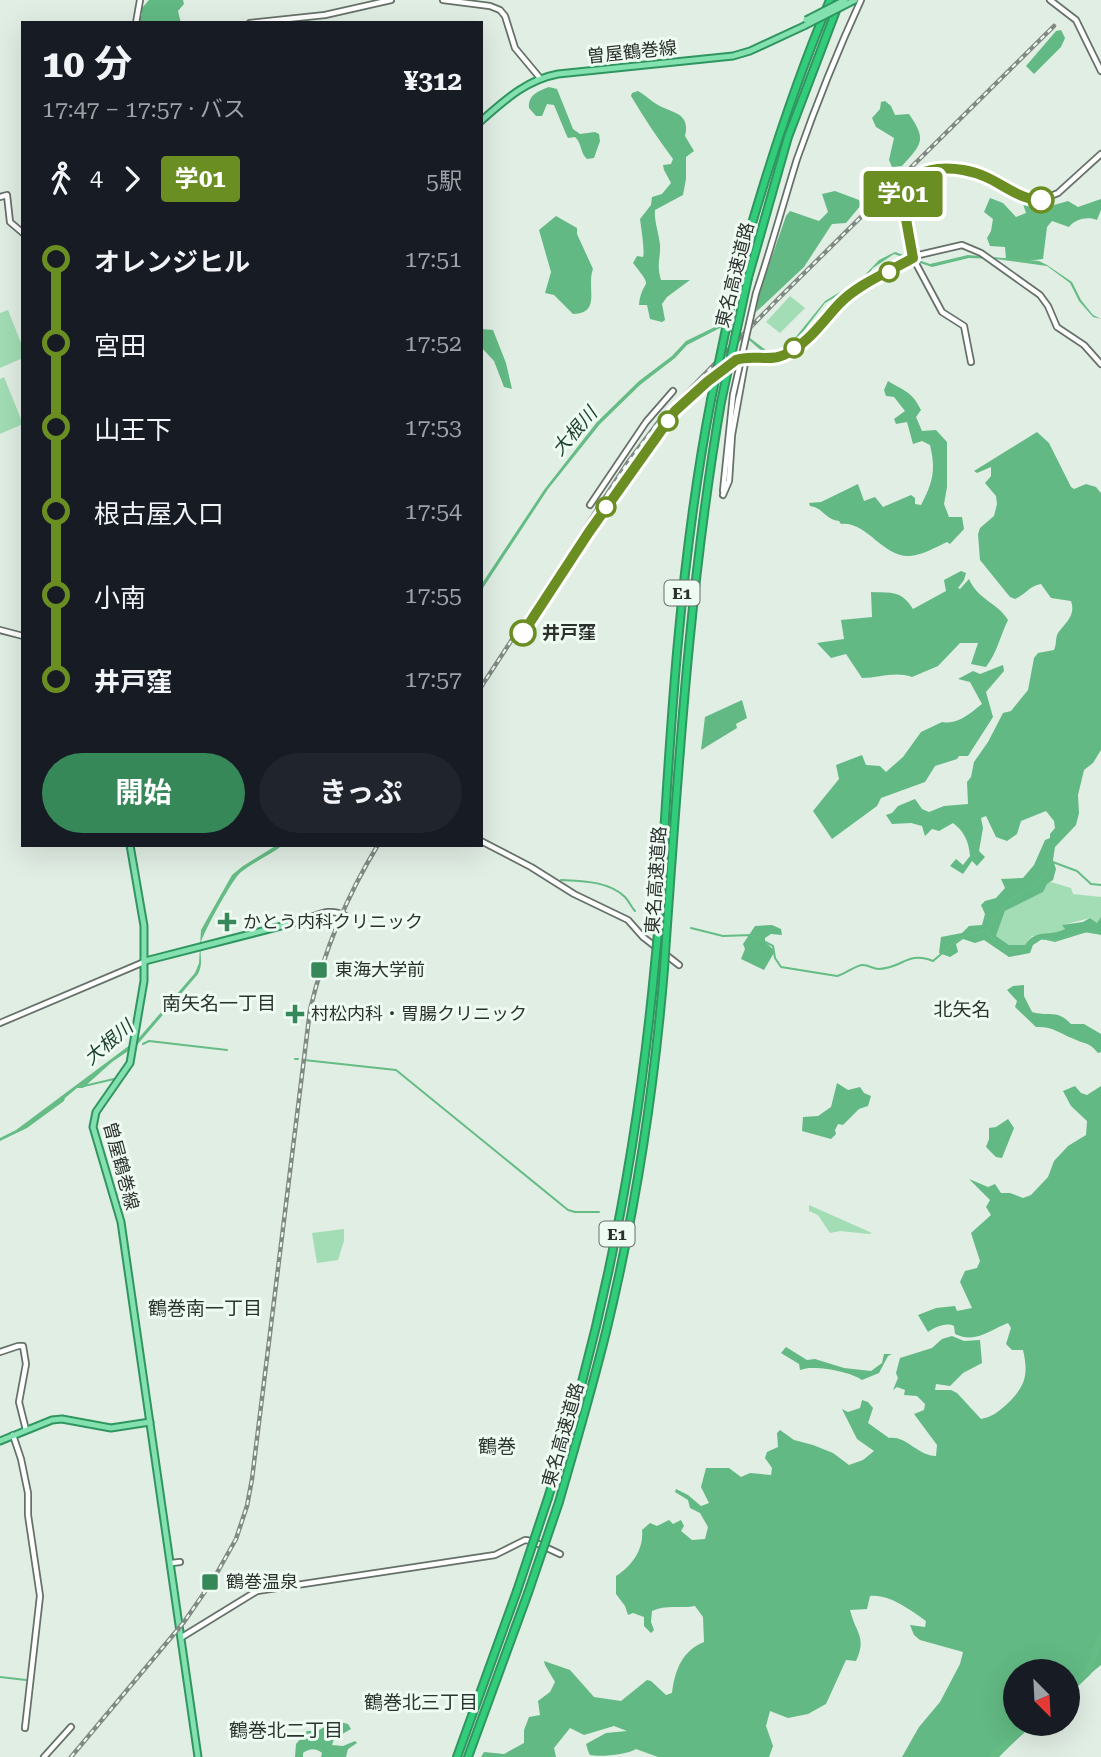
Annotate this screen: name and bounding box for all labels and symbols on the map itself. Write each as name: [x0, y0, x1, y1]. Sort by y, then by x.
street label: 曽屋鶴巻線: [586, 36, 678, 67]
line badge: 学01: [863, 171, 943, 217]
unlabelled marker: [1028, 187, 1054, 213]
street label: 東名高速道路: [711, 220, 758, 330]
unlabelled marker: [879, 262, 899, 282]
unlabelled marker: [784, 338, 804, 358]
water label: 大根川: [547, 401, 603, 460]
unlabelled marker: [658, 411, 678, 431]
unlabelled marker: [596, 497, 616, 517]
road number: E1: [664, 580, 700, 606]
marker: 井戸窪: [510, 620, 536, 646]
place label: 井戸窪: [542, 622, 596, 643]
street label: 東名高速道路: [641, 825, 670, 935]
place label: かとう内科クリニック: [243, 911, 423, 932]
marker: かとう内科クリニック: [217, 912, 237, 932]
place label: 東海大学前: [335, 959, 425, 980]
marker: 東海大学前: [309, 960, 329, 980]
district label: 南矢名一丁目: [162, 992, 276, 1015]
district label: 北矢名: [933, 998, 991, 1021]
place label: 村松内科・胃腸クリニック: [311, 1003, 527, 1024]
marker: 村松内科・胃腸クリニック: [285, 1004, 305, 1024]
water label: 大根川: [79, 1014, 139, 1070]
street label: 曽屋鶴巻線: [100, 1120, 143, 1212]
road number: E1: [600, 1222, 634, 1246]
district label: 鶴巻南一丁目: [148, 1297, 262, 1320]
street label: 東名高速道路: [538, 1380, 587, 1490]
district label: 鶴巻: [478, 1435, 516, 1458]
place label: 鶴巻温泉: [226, 1571, 298, 1592]
marker: 鶴巻温泉: [200, 1572, 220, 1592]
north arrow: [1003, 1659, 1080, 1736]
district label: 鶴巻北三丁目: [364, 1691, 478, 1714]
district label: 鶴巻北二丁目: [229, 1719, 343, 1742]

